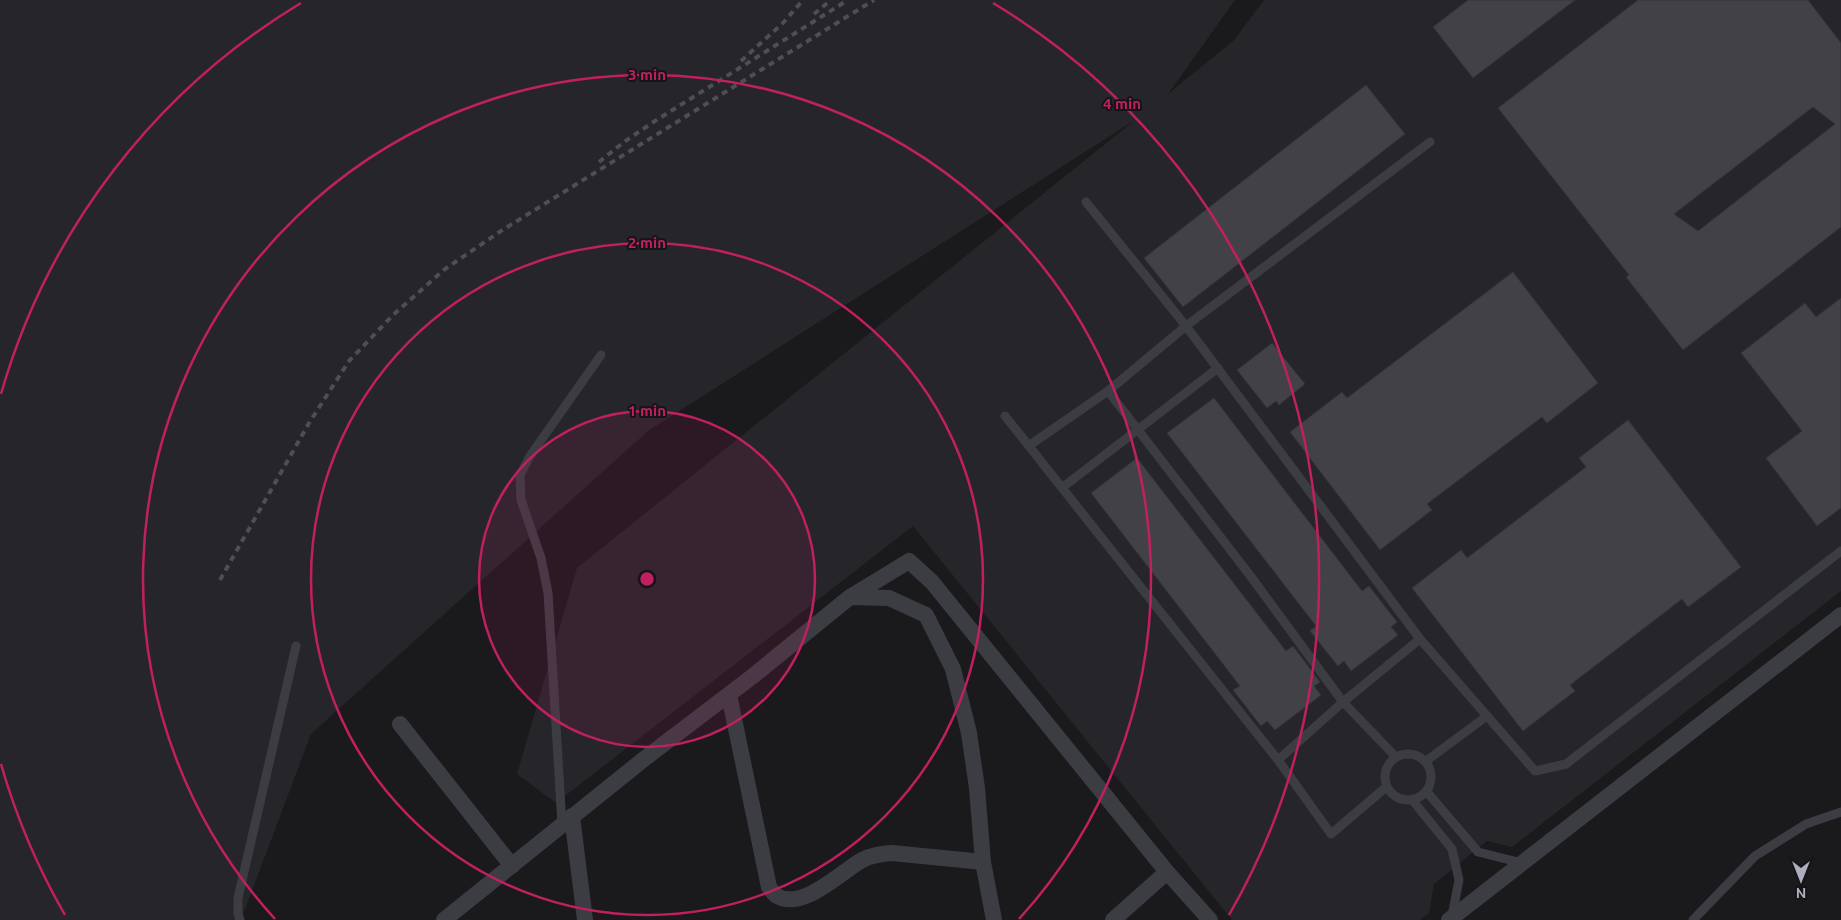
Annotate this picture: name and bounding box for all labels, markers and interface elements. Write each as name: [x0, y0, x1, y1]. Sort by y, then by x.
text: 3 min: [628, 66, 666, 83]
text: 4 min: [1103, 95, 1141, 112]
text: 2 min: [628, 234, 666, 251]
text: 1 min: [628, 402, 666, 419]
centre of rings: [638, 570, 656, 588]
north arrow: [1776, 855, 1826, 905]
text: N: [1796, 885, 1806, 901]

